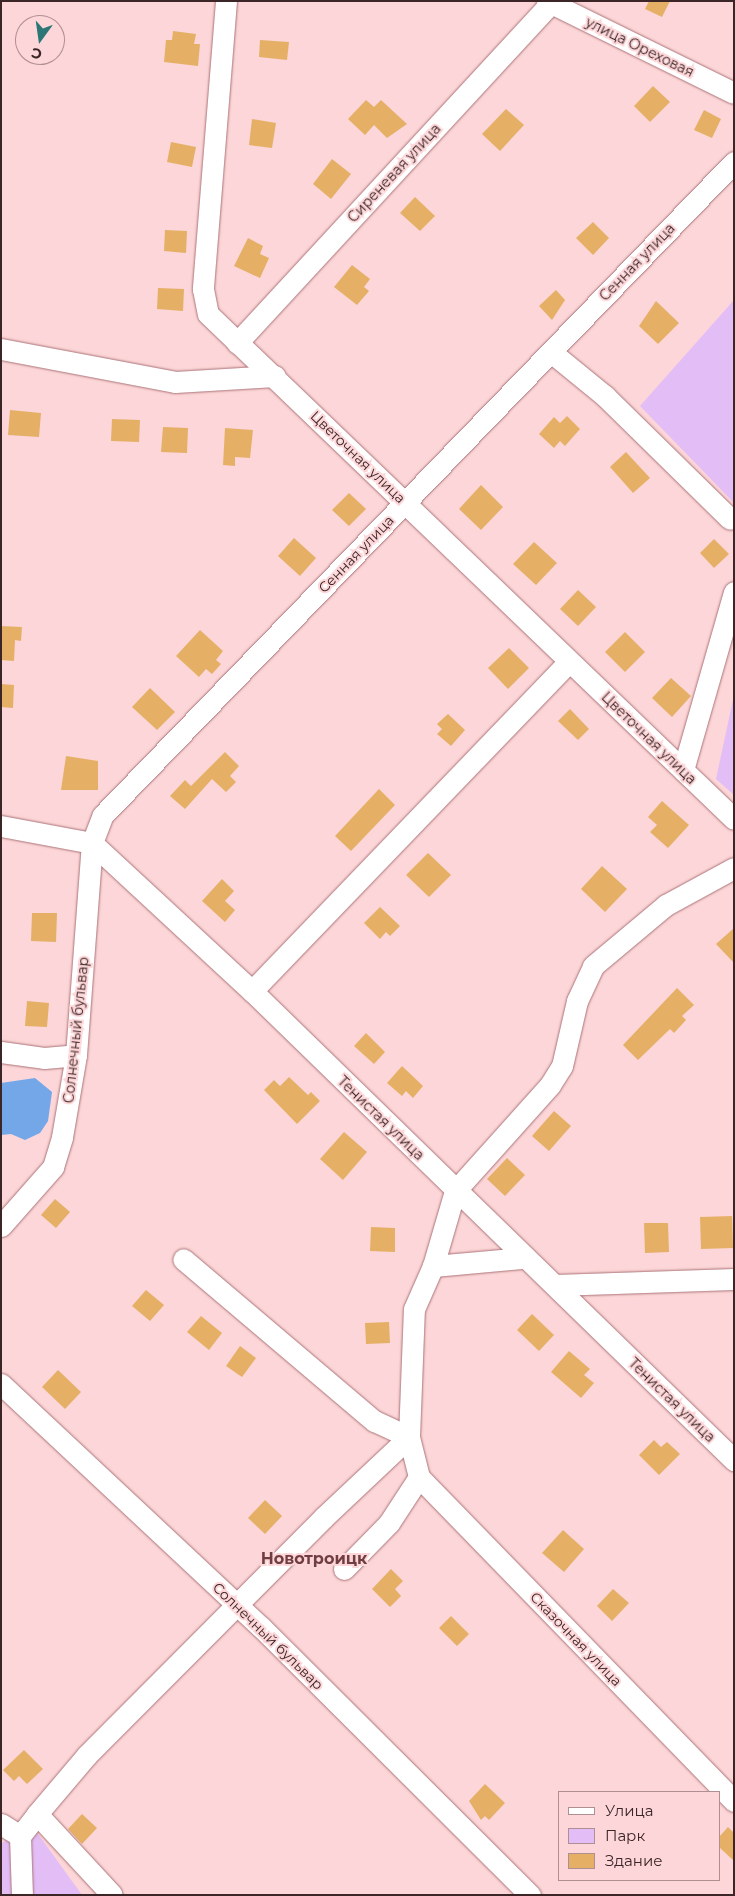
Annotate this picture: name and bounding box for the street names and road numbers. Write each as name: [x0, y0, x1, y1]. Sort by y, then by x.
street label: улица Ореховая: [583, 13, 697, 81]
street label: Сиреневая улица: [344, 120, 444, 226]
street label: Сенная улица: [596, 220, 678, 304]
street label: Цветочная улица: [307, 407, 409, 507]
street label: Сенная улица: [315, 512, 397, 596]
street label: Цветочная улица: [598, 688, 700, 788]
street label: Солнечный бульвар: [60, 956, 92, 1104]
street label: Тенистая улица: [334, 1073, 428, 1163]
street label: Тенистая улица: [625, 1355, 719, 1445]
street label: Солнечный бульвар: [209, 1579, 327, 1693]
street label: Сказочная улица: [527, 1588, 625, 1690]

